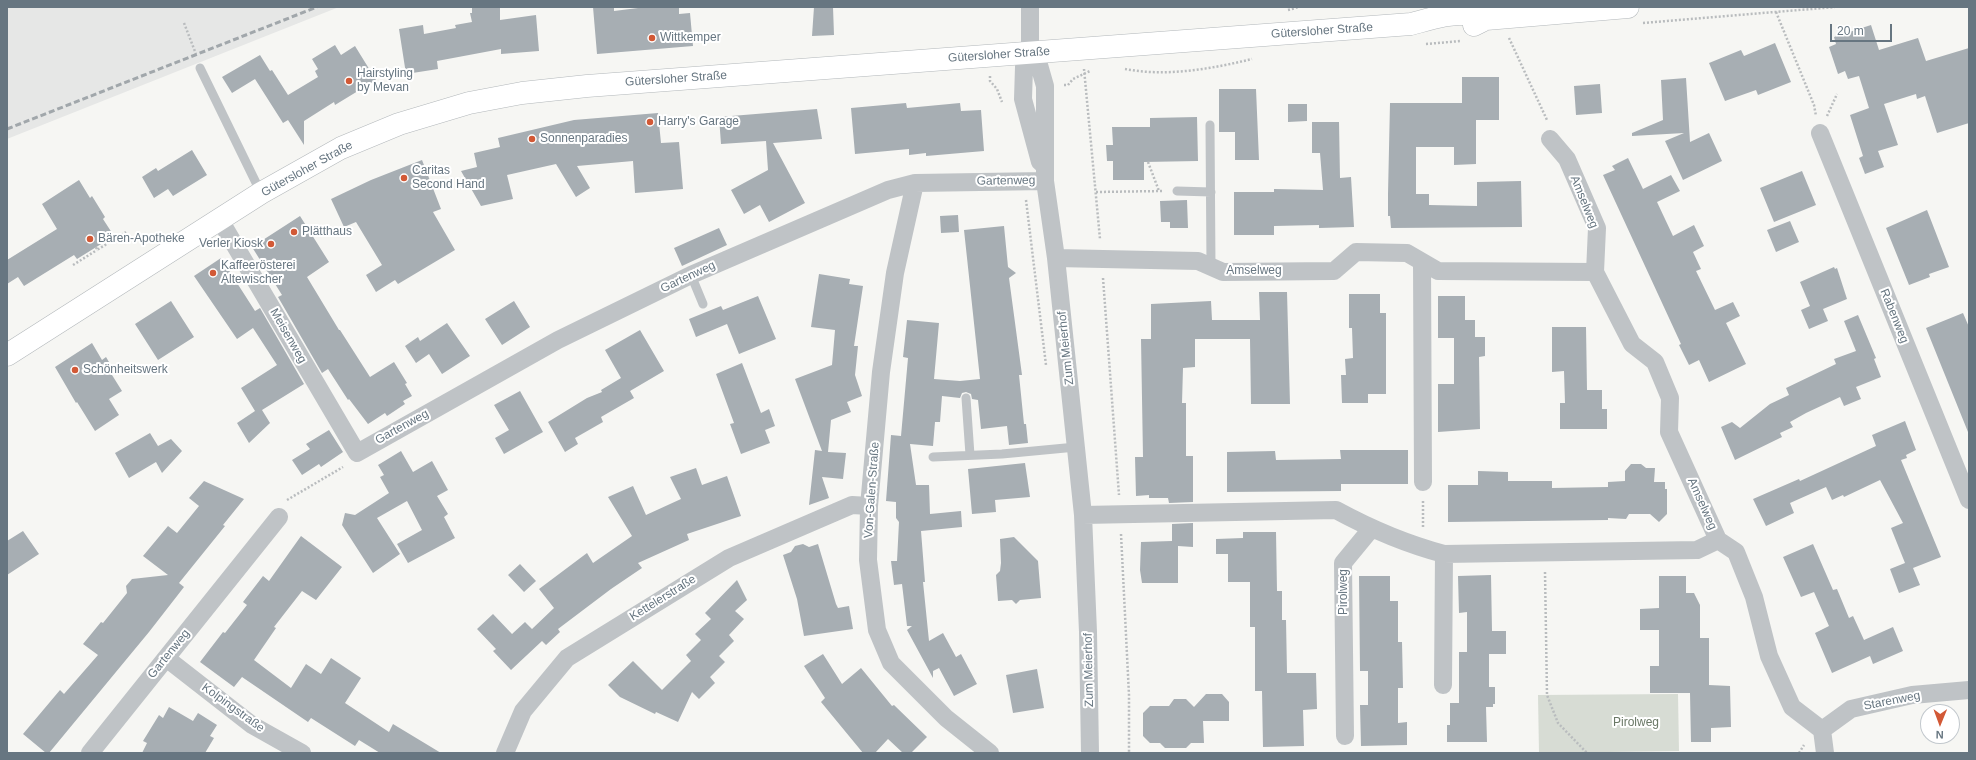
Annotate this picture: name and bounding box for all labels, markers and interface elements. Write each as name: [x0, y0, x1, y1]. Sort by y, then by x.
scale bar: [1832, 16, 1894, 42]
street label: Gütersloher Straße: [1271, 20, 1373, 42]
text: 20 m: [1837, 24, 1864, 38]
place label: Wittkemper: [660, 31, 721, 45]
marker: Wittkemper: [647, 33, 657, 43]
street label: Gütersloher Straße: [948, 44, 1050, 66]
place label: Hairstyling by Mevan: [357, 67, 413, 95]
street label: Gütersloher Straße: [625, 68, 727, 90]
marker: Hairstyling by Mevan: [344, 76, 354, 86]
place label: Harry's Garage: [658, 115, 739, 129]
marker: Harry's Garage: [645, 117, 655, 127]
place label: Sonnenparadies: [540, 132, 627, 146]
marker: Sonnenparadies: [527, 134, 537, 144]
street label: Gütersloher Straße: [259, 138, 355, 200]
place label: Caritas Second Hand: [412, 164, 485, 192]
marker: Caritas Second Hand: [399, 173, 409, 183]
street label: Gartenweg: [977, 173, 1035, 189]
street label: Amselweg: [1567, 174, 1601, 230]
place label: Plätthaus: [302, 225, 352, 239]
marker: Plätthaus: [289, 227, 299, 237]
place label: Bären-Apotheke: [98, 232, 185, 246]
marker: Bären-Apotheke: [85, 234, 95, 244]
place label: Verler Kiosk: [199, 237, 263, 251]
marker: Verler Kiosk: [266, 239, 276, 249]
street label: Gartenweg: [658, 258, 718, 296]
place label: Kaffeerösterei Altewischer: [221, 259, 295, 287]
street label: Amselweg: [1226, 264, 1282, 278]
marker: Kaffeerösterei Altewischer: [208, 268, 218, 278]
street label: Rabenweg: [1877, 287, 1911, 345]
street label: Meisenweg: [267, 306, 309, 366]
street label: Zum Meierhof: [1055, 310, 1077, 386]
place label: Schönheitswerk: [83, 363, 168, 377]
marker: Schönheitswerk: [70, 365, 80, 375]
street label: Gartenweg: [373, 406, 431, 448]
street label: Von-Galen-Straße: [861, 441, 883, 539]
street label: Amselweg: [1684, 476, 1720, 532]
street label: Pirolweg: [1337, 569, 1351, 615]
street label: Kettelerstraße: [627, 572, 699, 624]
street label: Gartenweg: [145, 627, 193, 681]
street label: Zum Meierhof: [1081, 633, 1097, 707]
street label: Kolpingstraße: [199, 680, 267, 736]
street label: Starenweg: [1862, 688, 1922, 714]
north arrow: [1920, 704, 1960, 744]
park label: Pirolweg: [1613, 716, 1659, 730]
text: N: [1936, 729, 1944, 741]

